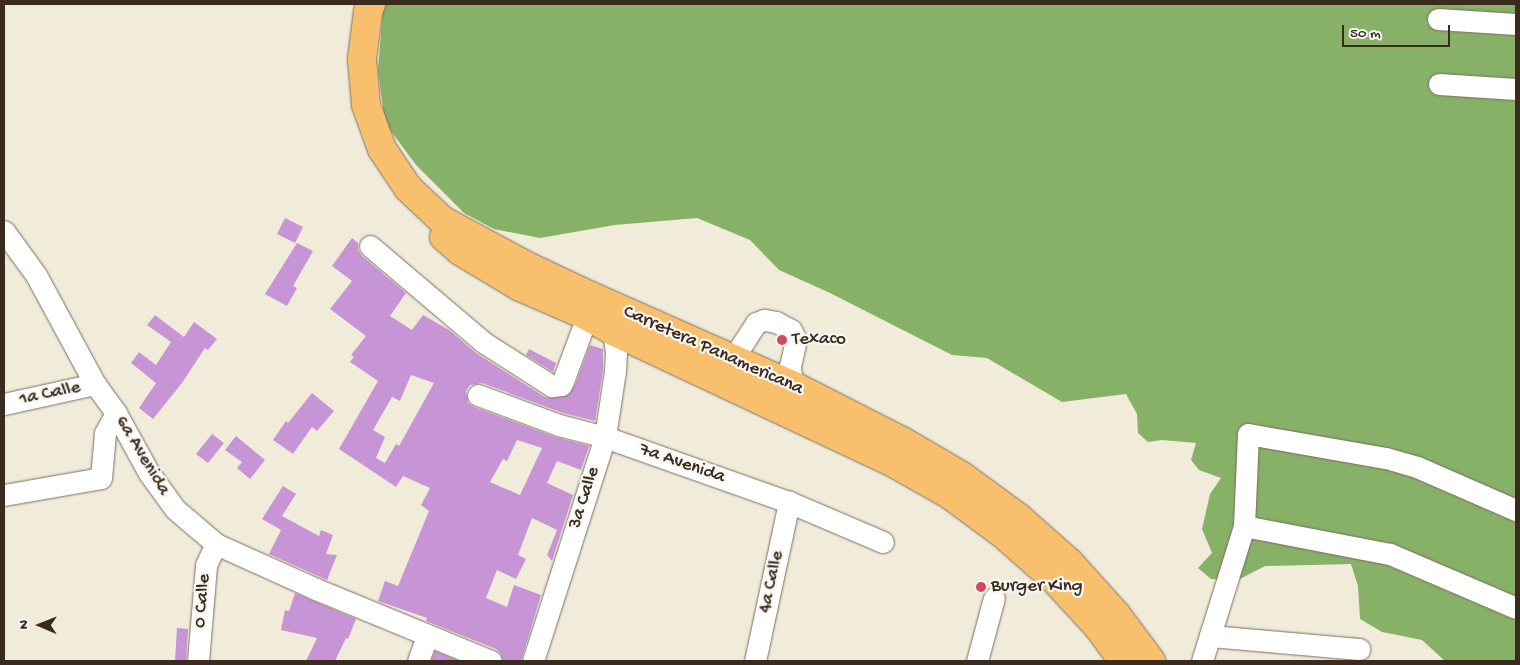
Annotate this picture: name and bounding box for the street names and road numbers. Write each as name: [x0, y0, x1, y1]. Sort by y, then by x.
street label: Carretera Panamericana: [619, 301, 807, 401]
street label: 1a Calle: [17, 376, 83, 412]
street label: 6a Avenida: [109, 412, 175, 500]
street label: 7a Avenida: [636, 439, 728, 489]
street label: 3a Calle: [564, 464, 606, 532]
street label: 4a Calle: [754, 549, 790, 615]
street label: 0 Calle: [189, 573, 217, 629]

